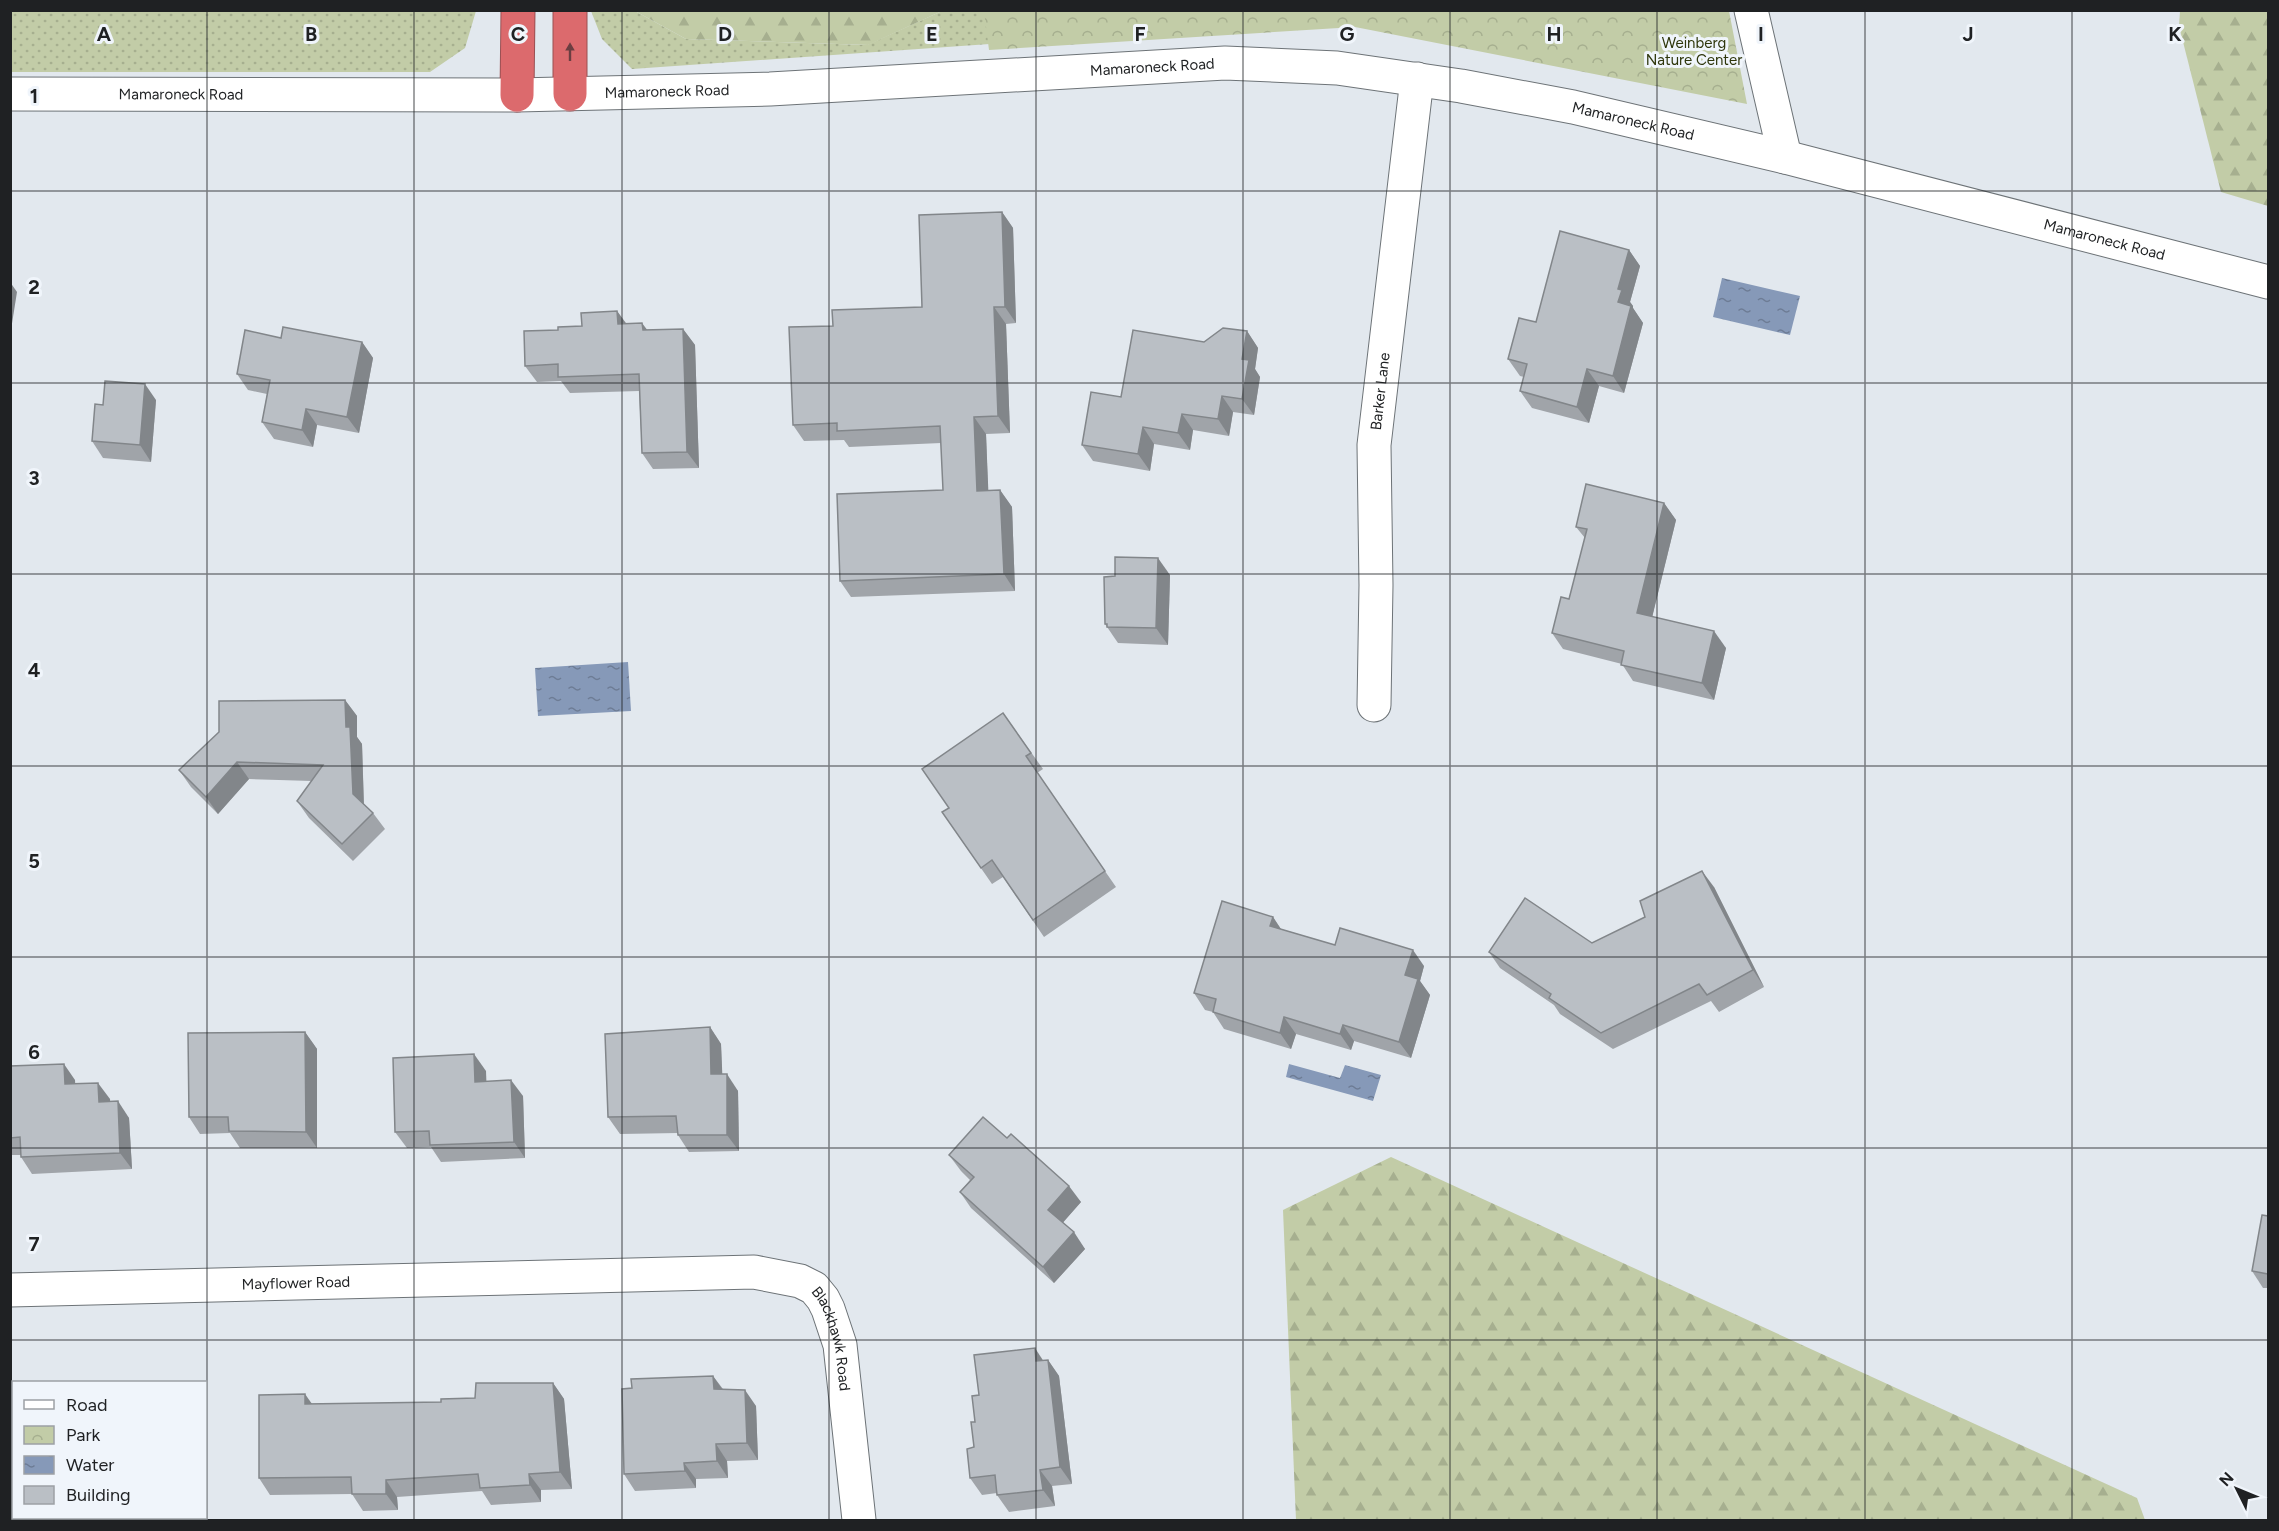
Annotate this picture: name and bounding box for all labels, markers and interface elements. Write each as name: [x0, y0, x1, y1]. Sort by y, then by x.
text: A: [97, 22, 112, 46]
text: B: [305, 22, 317, 46]
text: C: [511, 22, 525, 46]
text: D: [718, 22, 732, 46]
text: E: [926, 22, 938, 46]
text: F: [1134, 22, 1146, 46]
text: G: [1340, 22, 1355, 46]
text: H: [1547, 22, 1562, 46]
text: I: [1758, 22, 1764, 46]
text: J: [1962, 22, 1974, 46]
text: K: [2168, 22, 2182, 46]
park label: Weinberg Nature Center: [1646, 34, 1742, 69]
one-way arrow: [565, 43, 575, 62]
street label: Mamaroneck Road: [1089, 55, 1215, 80]
street label: Mamaroneck Road: [604, 81, 730, 102]
text: 1: [30, 84, 38, 108]
street label: Mamaroneck Road: [119, 85, 243, 103]
street label: Mamaroneck Road: [1570, 98, 1696, 144]
street label: Mamaroneck Road: [2042, 215, 2167, 264]
text: 2: [28, 275, 40, 299]
street label: Barker Lane: [1367, 352, 1394, 431]
text: 3: [28, 466, 40, 490]
text: 4: [28, 658, 41, 682]
text: 5: [28, 849, 40, 873]
text: 6: [28, 1040, 40, 1064]
text: 7: [28, 1232, 40, 1256]
street label: Mayflower Road: [241, 1273, 350, 1293]
street label: Blackhawk Road: [808, 1283, 854, 1392]
legend: [12, 1381, 207, 1519]
text: Road: [66, 1394, 107, 1416]
text: Park: [66, 1424, 101, 1446]
text: Water: [66, 1454, 114, 1476]
north arrow: [2207, 1459, 2267, 1519]
text: N: [2215, 1468, 2238, 1490]
text: Building: [66, 1484, 131, 1506]

